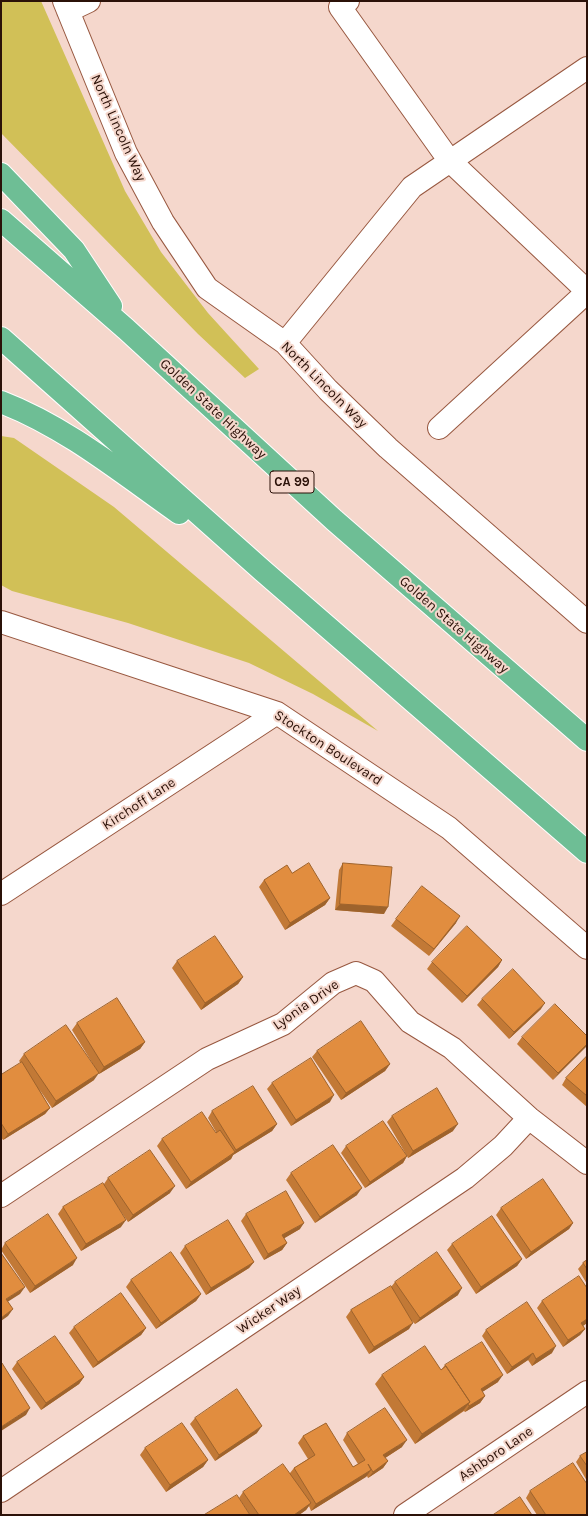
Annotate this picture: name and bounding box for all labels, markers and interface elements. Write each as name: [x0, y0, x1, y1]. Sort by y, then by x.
street label: North Lincoln Way: [87, 72, 149, 184]
street label: North Lincoln Way: [277, 338, 371, 432]
street label: Golden State Highway: [156, 355, 270, 463]
road number: CA 99: [270, 471, 314, 493]
street label: Golden State Highway: [396, 573, 512, 677]
street label: Stockton Boulevard: [271, 707, 385, 789]
street label: Kirchoff Lane: [99, 774, 179, 834]
street label: Lyonia Drive: [270, 976, 342, 1034]
street label: Wicker Way: [234, 1282, 304, 1338]
street label: Ashboro Lane: [456, 1423, 536, 1485]

